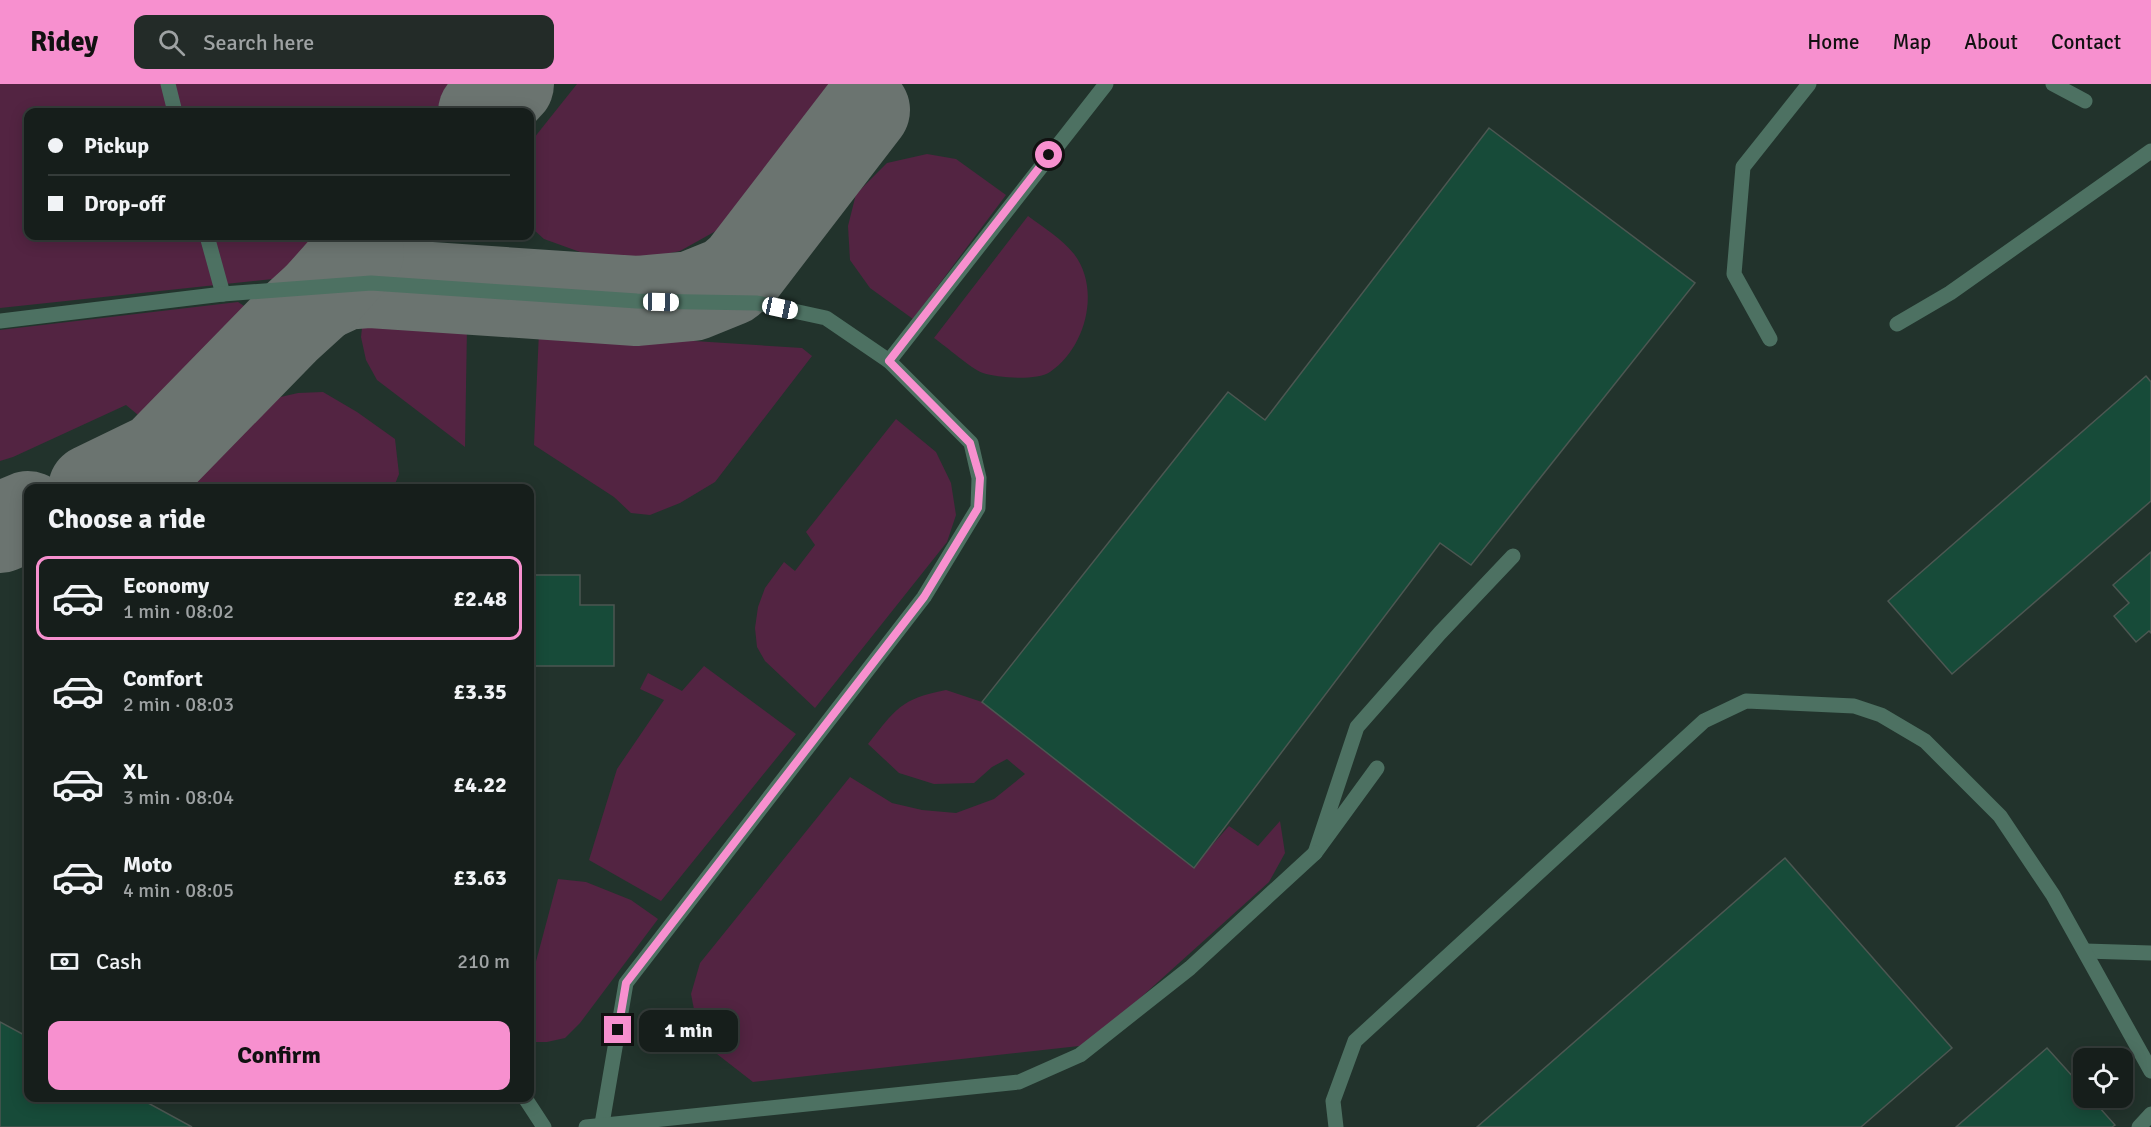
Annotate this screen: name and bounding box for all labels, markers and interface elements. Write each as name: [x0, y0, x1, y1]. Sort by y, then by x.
search box: [134, 15, 554, 69]
text: Ridey: [30, 25, 98, 59]
icon: search: [155, 26, 188, 59]
text: Search here: [203, 29, 314, 56]
text: Home: [1807, 29, 1860, 55]
text: Map: [1893, 29, 1931, 55]
text: About: [1964, 29, 2018, 55]
text: Contact: [2051, 29, 2121, 55]
text: Pickup: [84, 132, 149, 159]
route start: [1035, 141, 1062, 168]
text: Drop-off: [84, 190, 165, 217]
car: [643, 293, 679, 311]
car: [761, 295, 799, 321]
text: Choose a ride: [48, 503, 206, 536]
icon: car: [51, 571, 105, 625]
text: Economy: [123, 572, 209, 599]
text: £2.48: [453, 585, 507, 612]
text: 1 min · 08:02: [123, 599, 234, 624]
icon: car: [51, 664, 105, 718]
text: Comfort: [123, 665, 203, 692]
text: £3.35: [453, 678, 507, 705]
text: 2 min · 08:03: [123, 692, 234, 717]
icon: car: [51, 757, 105, 811]
text: XL: [123, 758, 148, 785]
text: £4.22: [453, 771, 507, 798]
text: 3 min · 08:04: [123, 785, 234, 810]
icon: car: [51, 850, 105, 904]
text: Moto: [123, 851, 172, 878]
text: £3.63: [453, 864, 507, 891]
text: 4 min · 08:05: [123, 878, 234, 903]
icon: cash: [48, 945, 81, 978]
text: Cash: [96, 948, 142, 975]
text: 210 m: [457, 949, 510, 974]
callout: 1 min: [639, 1009, 738, 1051]
route end: [604, 1016, 631, 1043]
text: 1 min: [664, 1018, 713, 1043]
button: Confirm: [48, 1021, 510, 1090]
map controls: [2073, 1048, 2133, 1108]
button: locate: [2073, 1048, 2133, 1108]

